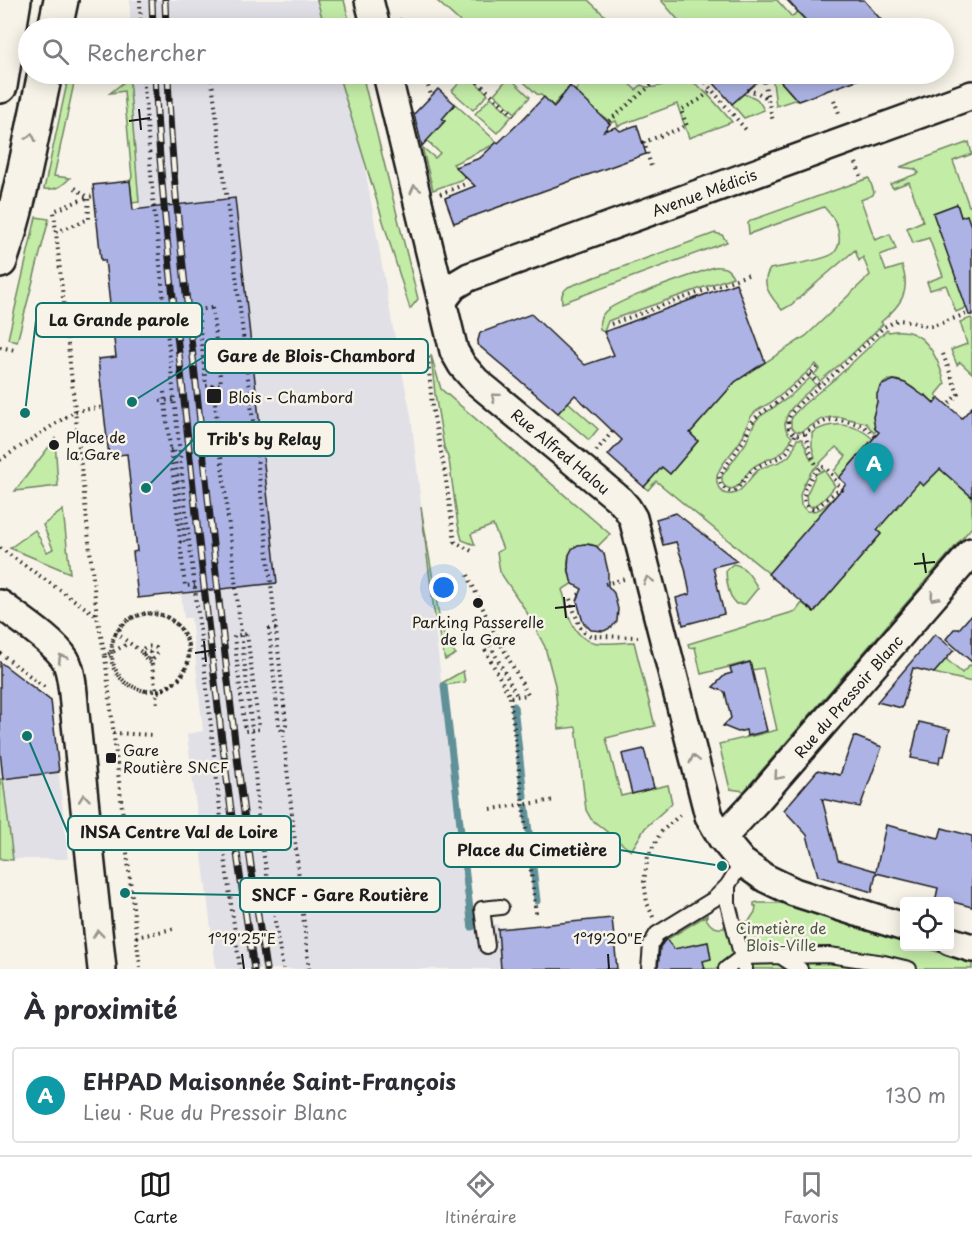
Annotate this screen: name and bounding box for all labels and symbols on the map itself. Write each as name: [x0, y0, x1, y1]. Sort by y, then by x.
one-way arrow: [24, 132, 37, 142]
street label: Avenue Médicis: [648, 162, 760, 222]
one-way arrow: [410, 184, 423, 194]
callout: La Grande parole: [36, 303, 202, 337]
text: La Grande parole: [49, 307, 189, 331]
callout: Gare de Blois-Chambord: [205, 339, 428, 373]
text: Gare de Blois-Chambord: [217, 343, 415, 367]
place label: Blois - Chambord: [228, 385, 353, 408]
marker: Blois - Chambord: [205, 387, 223, 405]
one-way arrow: [491, 393, 502, 404]
street label: Rue Alfred Halou: [507, 403, 615, 499]
callout: Trib's by Relay: [194, 422, 334, 456]
place label: Place de la Gare: [66, 425, 126, 465]
text: Trib's by Relay: [207, 426, 321, 450]
marker: Place de la Gare: [47, 438, 61, 452]
pin: A: [854, 444, 894, 493]
your location: [429, 573, 458, 602]
one-way arrow: [643, 575, 655, 586]
one-way arrow: [930, 590, 941, 601]
marker: Parking Passerelle de la Gare: [471, 596, 485, 610]
place label: Parking Passerelle de la Gare: [412, 610, 544, 650]
street label: Rue du Pressoir Blanc: [788, 629, 908, 762]
one-way arrow: [58, 654, 69, 664]
place label: Gare Routière SNCF: [123, 738, 229, 778]
marker: Gare Routière SNCF: [104, 751, 118, 765]
one-way arrow: [689, 755, 702, 765]
one-way arrow: [774, 769, 785, 780]
one-way arrow: [78, 794, 91, 803]
callout: INSA Centre Val de Loire: [68, 816, 291, 850]
text: INSA Centre Val de Loire: [80, 819, 278, 843]
callout: Place du Cimetière: [444, 833, 620, 867]
text: Place du Cimetière: [457, 837, 607, 861]
callout: SNCF - Gare Routière: [240, 878, 440, 912]
text: SNCF - Gare Routière: [252, 882, 429, 906]
park label: Cimetière de Blois-Ville: [736, 916, 826, 956]
text: 1°19'25"E: [208, 926, 276, 949]
text: 1°19'20"E: [573, 926, 643, 949]
one-way arrow: [92, 929, 105, 938]

